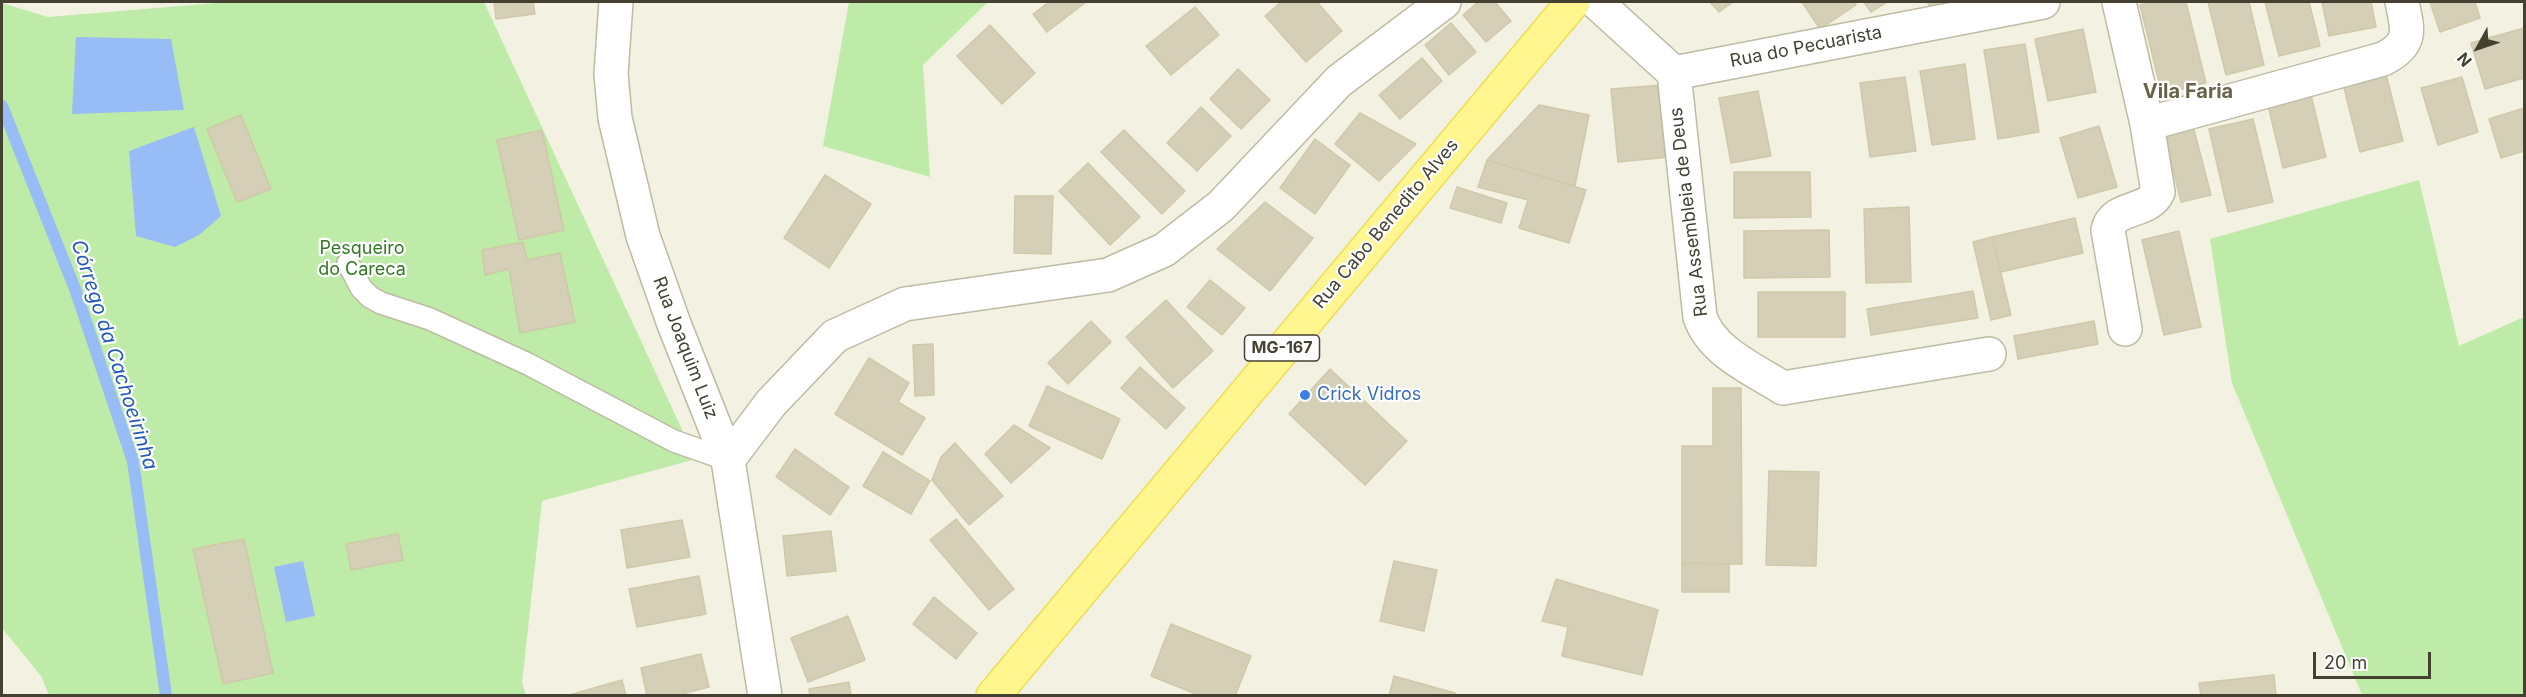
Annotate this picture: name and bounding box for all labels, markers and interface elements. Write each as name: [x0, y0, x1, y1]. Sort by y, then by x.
north arrow: [2448, 18, 2508, 78]
street label: Rua do Pecuarista: [1728, 22, 1884, 72]
text: N: [2453, 48, 2476, 71]
district label: Vila Faria: [2143, 80, 2233, 104]
street label: Rua Assembleia de Deus: [1665, 106, 1713, 318]
street label: Rua Cabo Benedito Alves: [1309, 135, 1463, 313]
water label: Córrego da Cachoeirinha: [65, 237, 163, 473]
park label: Pesqueiro do Careca: [318, 238, 406, 280]
street label: Rua Joaquim Luiz: [648, 274, 722, 422]
road number: MG-167: [1244, 335, 1320, 361]
place label: Crick Vidros: [1317, 384, 1421, 406]
marker: Crick Vidros: [1298, 388, 1312, 402]
scale bar: [2316, 640, 2434, 678]
text: 20 m: [2324, 652, 2367, 673]

